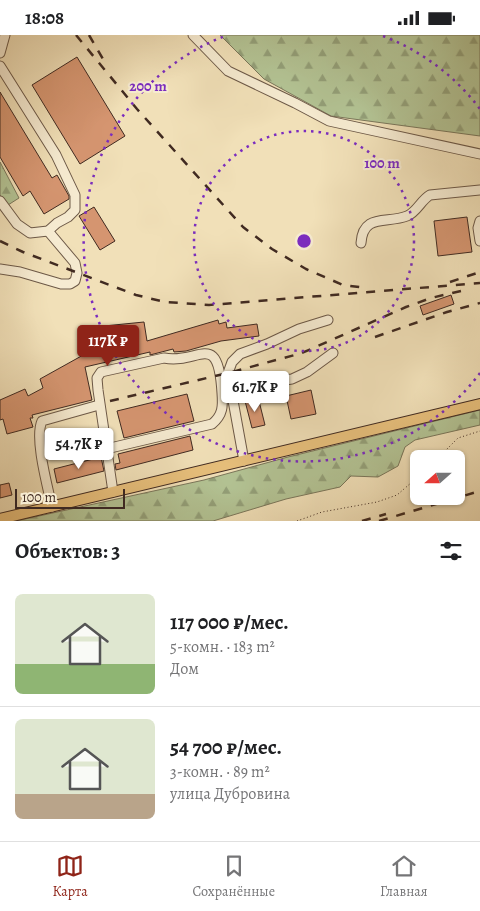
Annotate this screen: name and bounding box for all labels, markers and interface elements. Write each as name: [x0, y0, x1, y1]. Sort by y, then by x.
text: 18:08: [25, 5, 64, 31]
text: 200 m: [129, 76, 167, 96]
text: 100 m: [364, 153, 400, 173]
centre of rings: [295, 232, 313, 250]
pin: 117K ₽: [67, 325, 149, 367]
text: 117K ₽: [88, 330, 128, 352]
pin: 61.7K ₽: [209, 371, 301, 413]
text: 61.7K ₽: [232, 376, 278, 398]
pin: 54.7K ₽: [33, 427, 125, 470]
text: 54.7K ₽: [55, 433, 103, 455]
north arrow: [410, 450, 465, 505]
map controls: [410, 450, 465, 505]
scale bar: [15, 486, 125, 509]
text: 100 m: [22, 488, 56, 507]
text: Объектов: 3: [15, 537, 120, 565]
icon: filters: [437, 537, 465, 565]
text: 117 000 ₽/мес.: [170, 608, 289, 636]
icon: home: [55, 614, 115, 674]
text: 5-комн. · 183 m²: [170, 636, 275, 658]
text: Дом: [170, 658, 199, 680]
text: 54 700 ₽/мес.: [170, 733, 282, 761]
icon: home: [55, 739, 115, 799]
text: 3-комн. · 89 m²: [170, 761, 270, 783]
text: улица Дубровина: [170, 783, 290, 805]
tab: Карта: [52, 852, 88, 901]
tab: Сохранённые: [193, 852, 275, 901]
tab: Главная: [380, 852, 428, 901]

